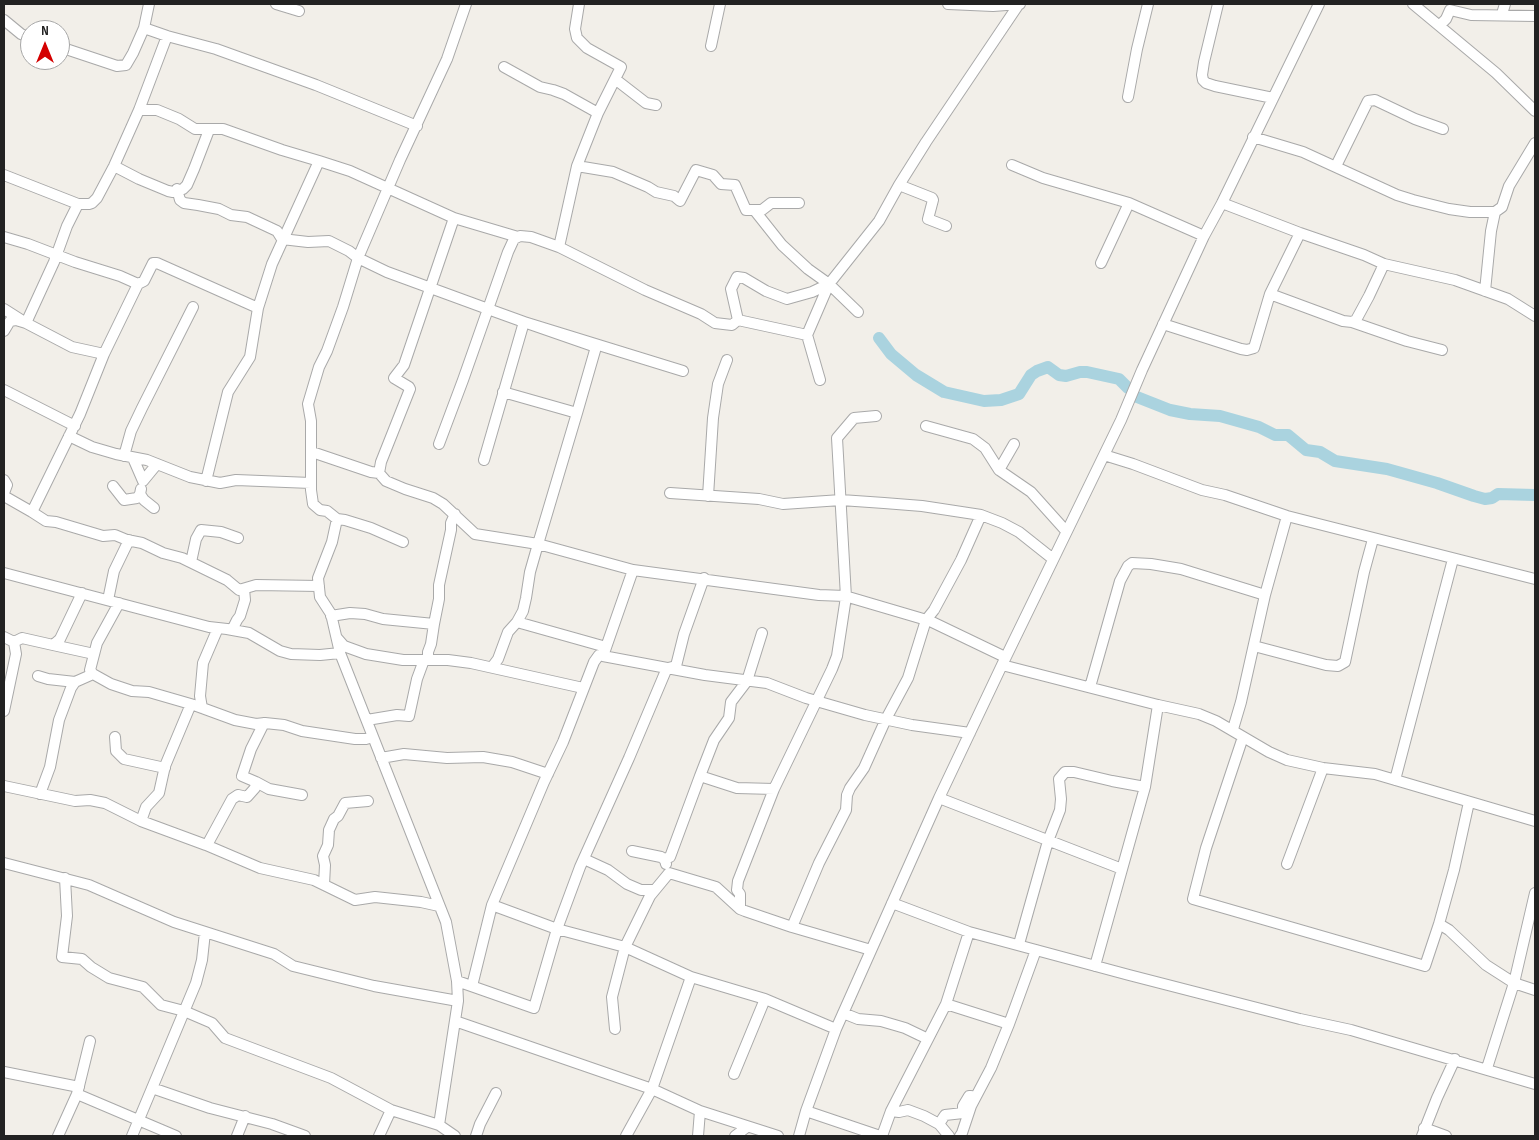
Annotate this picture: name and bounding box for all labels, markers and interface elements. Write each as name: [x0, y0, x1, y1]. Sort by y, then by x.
north arrow: [20, 20, 70, 70]
text: N: [41, 22, 49, 39]

